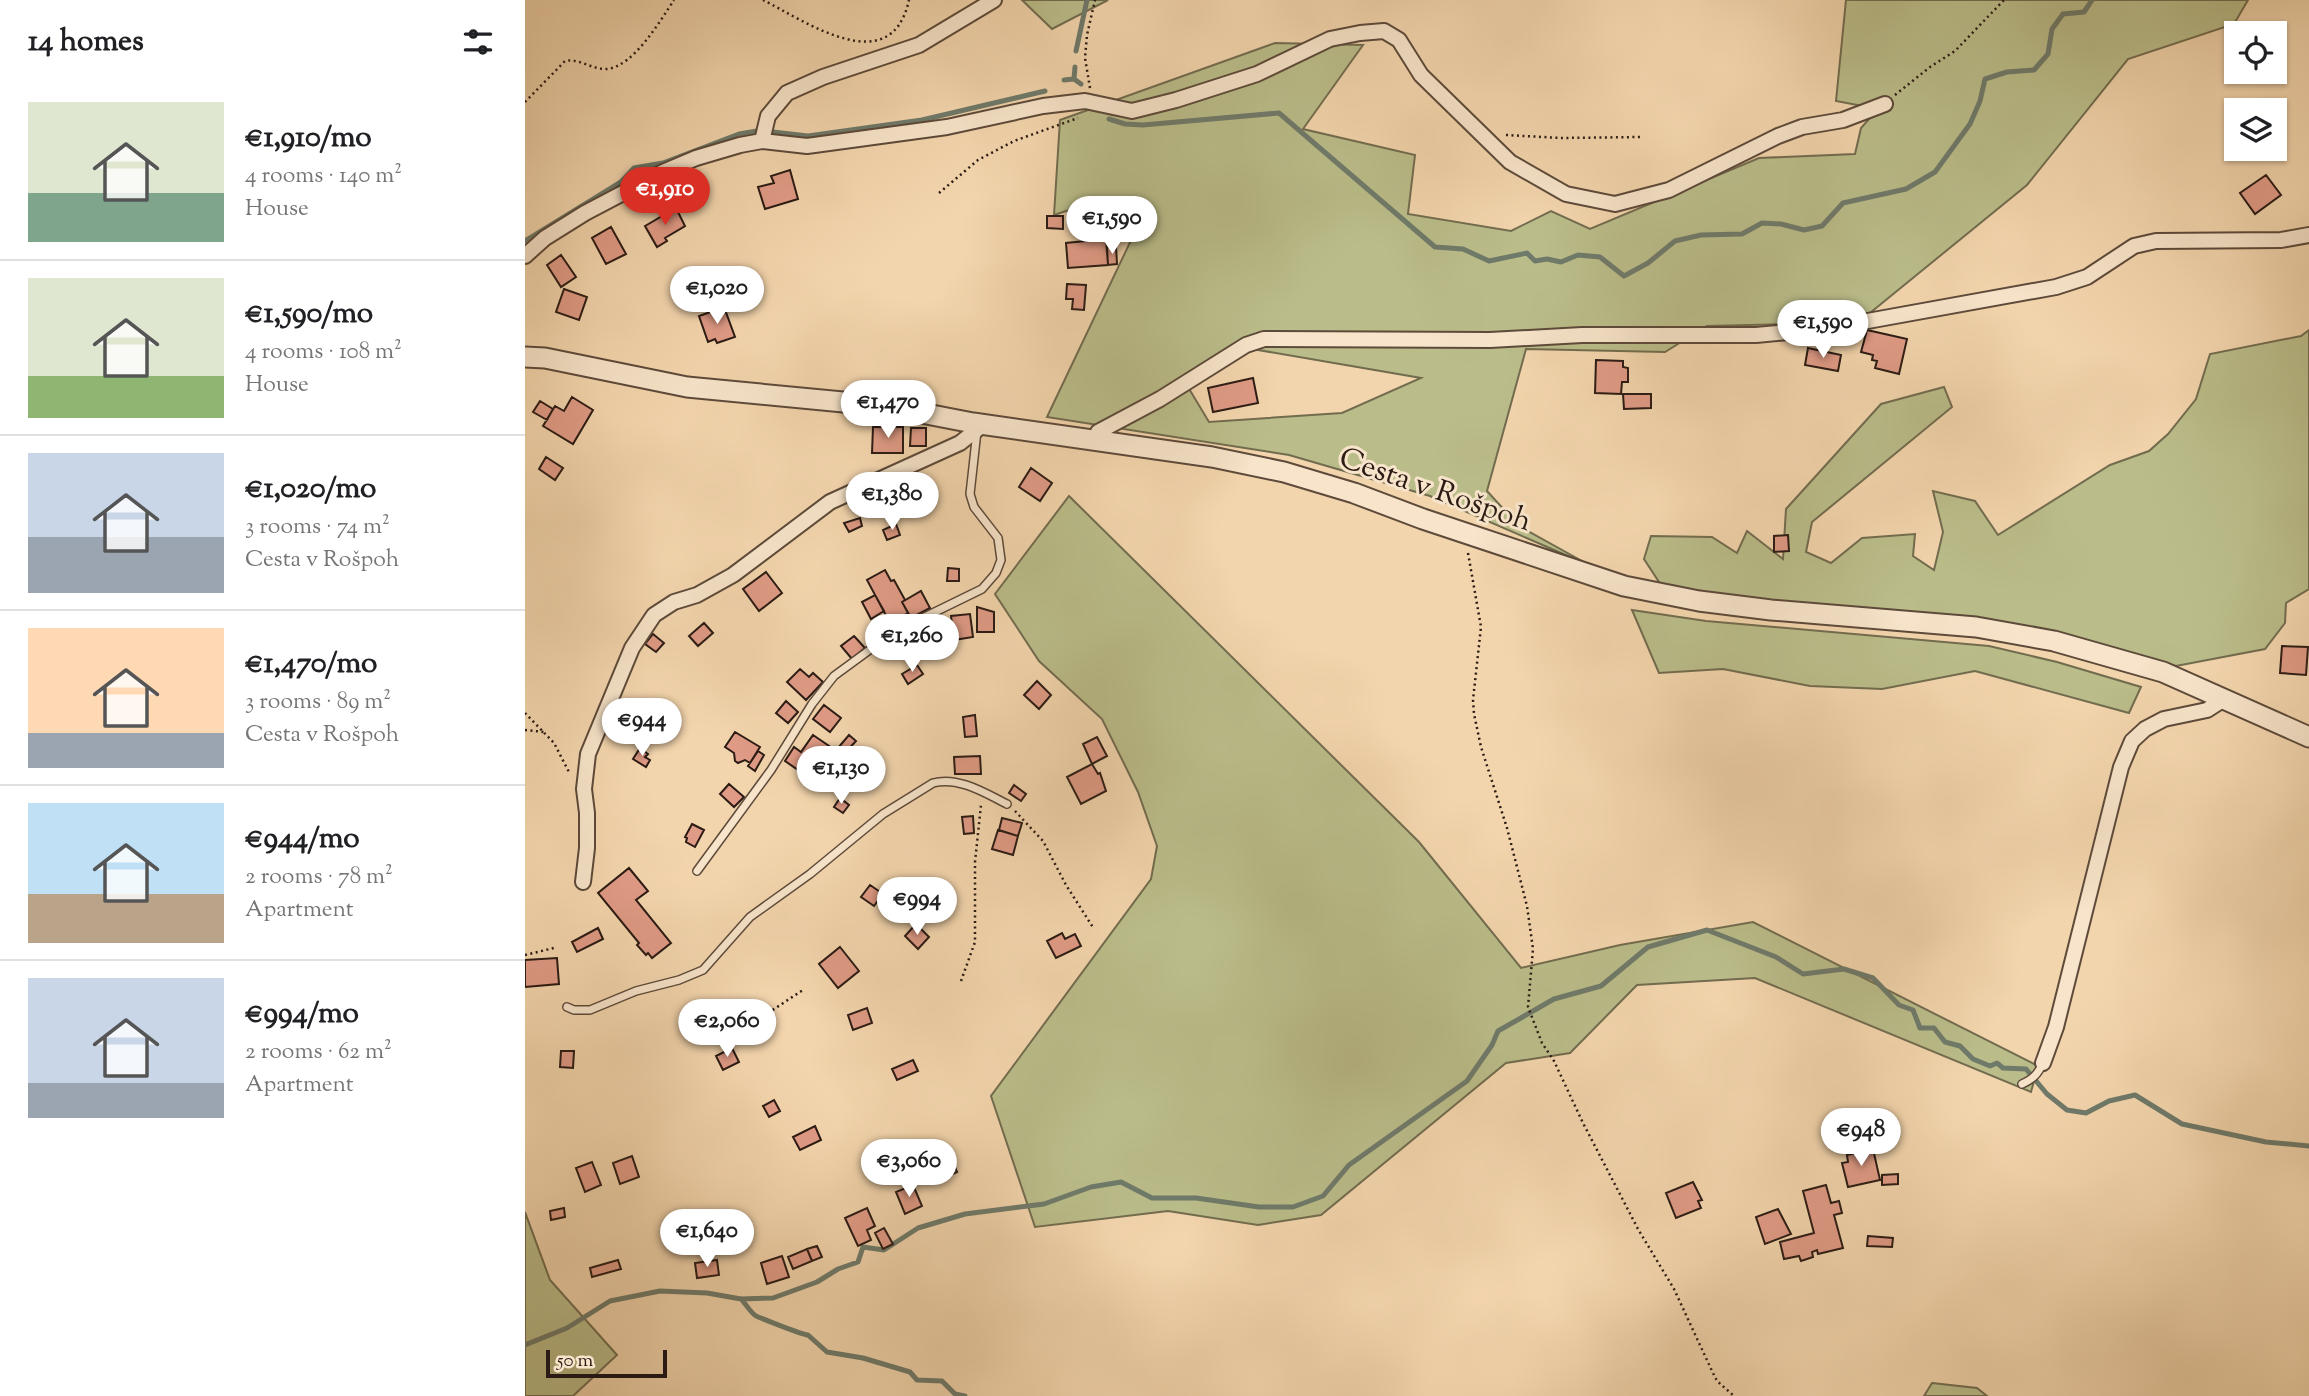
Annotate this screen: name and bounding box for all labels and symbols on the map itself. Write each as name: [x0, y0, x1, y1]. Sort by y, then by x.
pin: €1,910: [608, 168, 722, 227]
pin: €1,590: [1055, 196, 1169, 256]
pin: €1,020: [660, 266, 774, 326]
pin: €1,590: [1766, 300, 1880, 360]
pin: €1,470: [831, 380, 945, 440]
street label: Cesta v Rošpoh: [1333, 438, 1537, 544]
pin: €1,380: [835, 472, 949, 532]
pin: €1,260: [855, 614, 969, 674]
pin: €944: [601, 698, 683, 758]
pin: €1,130: [784, 746, 898, 806]
pin: €994: [876, 878, 958, 937]
pin: €2,060: [670, 1000, 784, 1059]
pin: €948: [1820, 1108, 1902, 1168]
pin: €3,060: [852, 1140, 966, 1199]
pin: €1,640: [650, 1210, 764, 1269]
scale bar: [546, 1347, 667, 1379]

